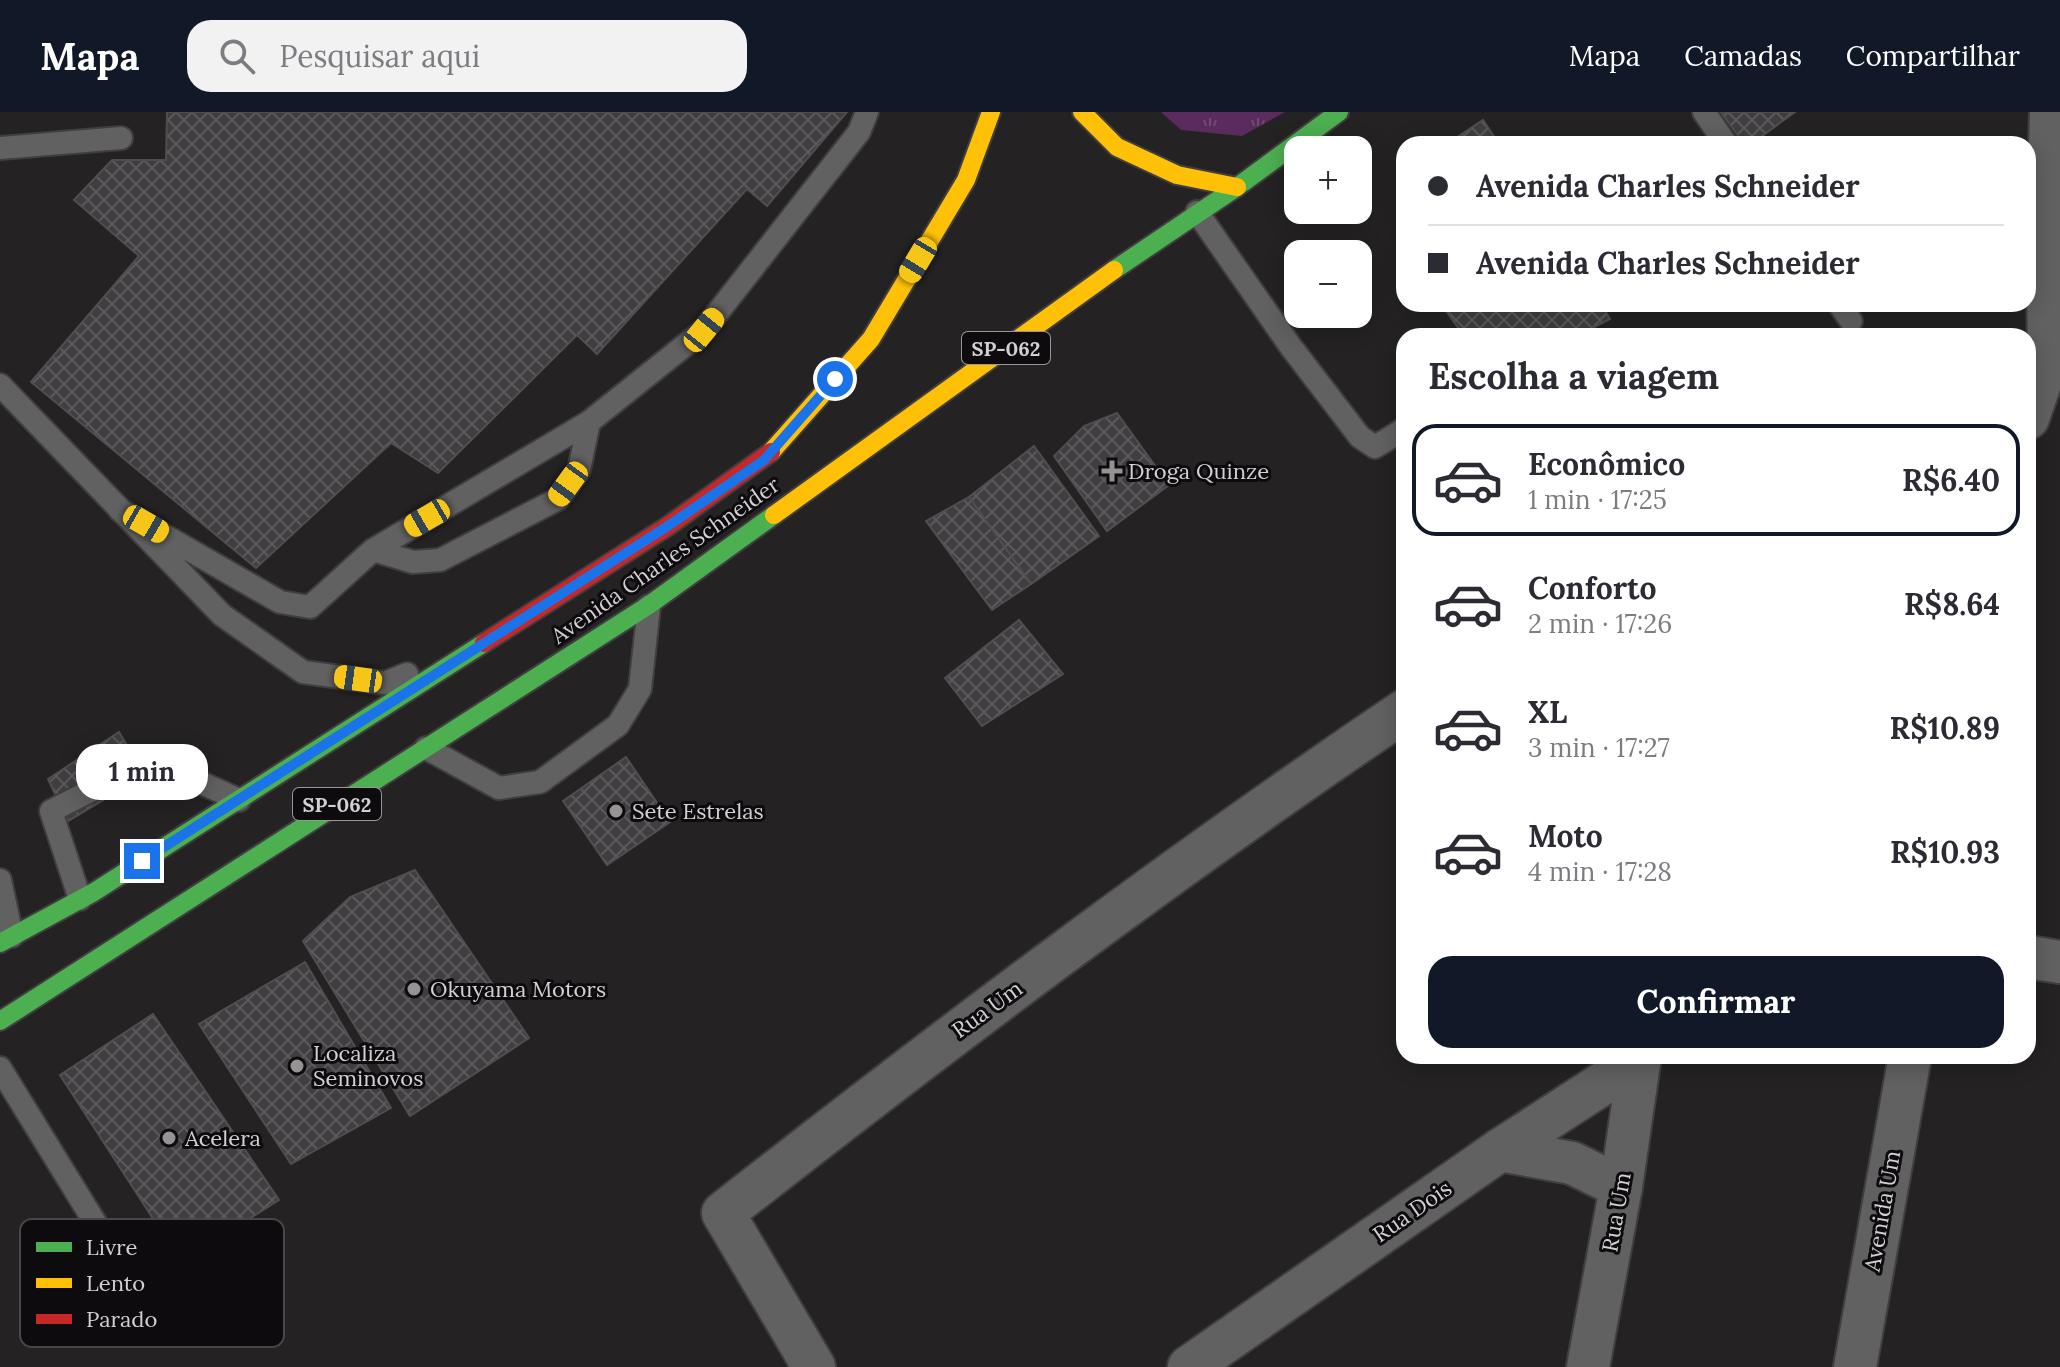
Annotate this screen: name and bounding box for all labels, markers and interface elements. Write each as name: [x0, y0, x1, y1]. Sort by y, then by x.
search box: [187, 20, 747, 92]
text: Mapa: [40, 32, 139, 80]
icon: search: [215, 34, 259, 78]
text: Pesquisar aqui: [279, 37, 480, 75]
text: Mapa: [1569, 38, 1640, 74]
text: Camadas: [1684, 38, 1802, 74]
text: Compartilhar: [1846, 38, 2020, 74]
map controls: [1284, 136, 1372, 328]
button: +: [1284, 136, 1372, 224]
text: Avenida Charles Schneider: [1476, 167, 1860, 205]
car: [895, 233, 941, 287]
button: −: [1284, 240, 1372, 328]
text: Avenida Charles Schneider: [1476, 244, 1860, 282]
car: [680, 304, 728, 356]
road number: SP-062: [962, 332, 1050, 364]
text: Escolha a viagem: [1428, 353, 1719, 399]
route start: [817, 361, 853, 397]
icon: car: [1432, 444, 1504, 516]
text: Econômico: [1528, 445, 1685, 483]
place label: Droga Quinze: [1128, 457, 1269, 485]
car: [544, 458, 592, 510]
text: R$6.40: [1902, 461, 2000, 499]
marker: Droga Quinze: [1103, 462, 1121, 480]
street label: Avenida Charles Schneider: [544, 470, 785, 650]
text: 1 min · 17:25: [1528, 483, 1667, 516]
car: [400, 496, 454, 540]
car: [119, 502, 173, 546]
icon: car: [1432, 568, 1504, 640]
text: Conforto: [1528, 569, 1656, 607]
text: R$8.64: [1904, 585, 2000, 623]
text: 2 min · 17:26: [1528, 607, 1672, 640]
car: [333, 664, 383, 694]
icon: car: [1432, 692, 1504, 764]
text: XL: [1528, 693, 1567, 731]
text: R$10.89: [1890, 709, 2000, 747]
text: 3 min · 17:27: [1528, 731, 1670, 764]
callout: 1 min: [76, 745, 208, 801]
text: 1 min: [109, 755, 175, 788]
road number: SP-062: [293, 788, 381, 820]
place label: Sete Estrelas: [632, 797, 764, 825]
marker: Sete Estrelas: [607, 802, 625, 820]
icon: car: [1432, 816, 1504, 888]
text: Moto: [1528, 817, 1603, 855]
text: R$10.93: [1890, 833, 2000, 871]
route end: [124, 843, 160, 879]
text: 4 min · 17:28: [1528, 855, 1672, 888]
button: Confirmar: [1428, 956, 2004, 1048]
street label: Rua Um: [946, 974, 1028, 1044]
place label: Okuyama Motors: [430, 975, 606, 1003]
marker: Okuyama Motors: [405, 980, 423, 998]
place label: Localiza Seminovos: [313, 1039, 423, 1092]
marker: Localiza Seminovos: [288, 1057, 306, 1075]
place label: Acelera: [184, 1124, 261, 1152]
marker: Acelera: [160, 1129, 178, 1147]
street label: Avenida Um: [1857, 1148, 1906, 1275]
street label: Rua Um: [1595, 1170, 1637, 1254]
street label: Rua Dois: [1367, 1174, 1457, 1248]
legend: [20, 1219, 284, 1347]
text: Livre: [86, 1233, 137, 1261]
text: Lento: [86, 1269, 145, 1297]
text: Parado: [86, 1305, 157, 1333]

